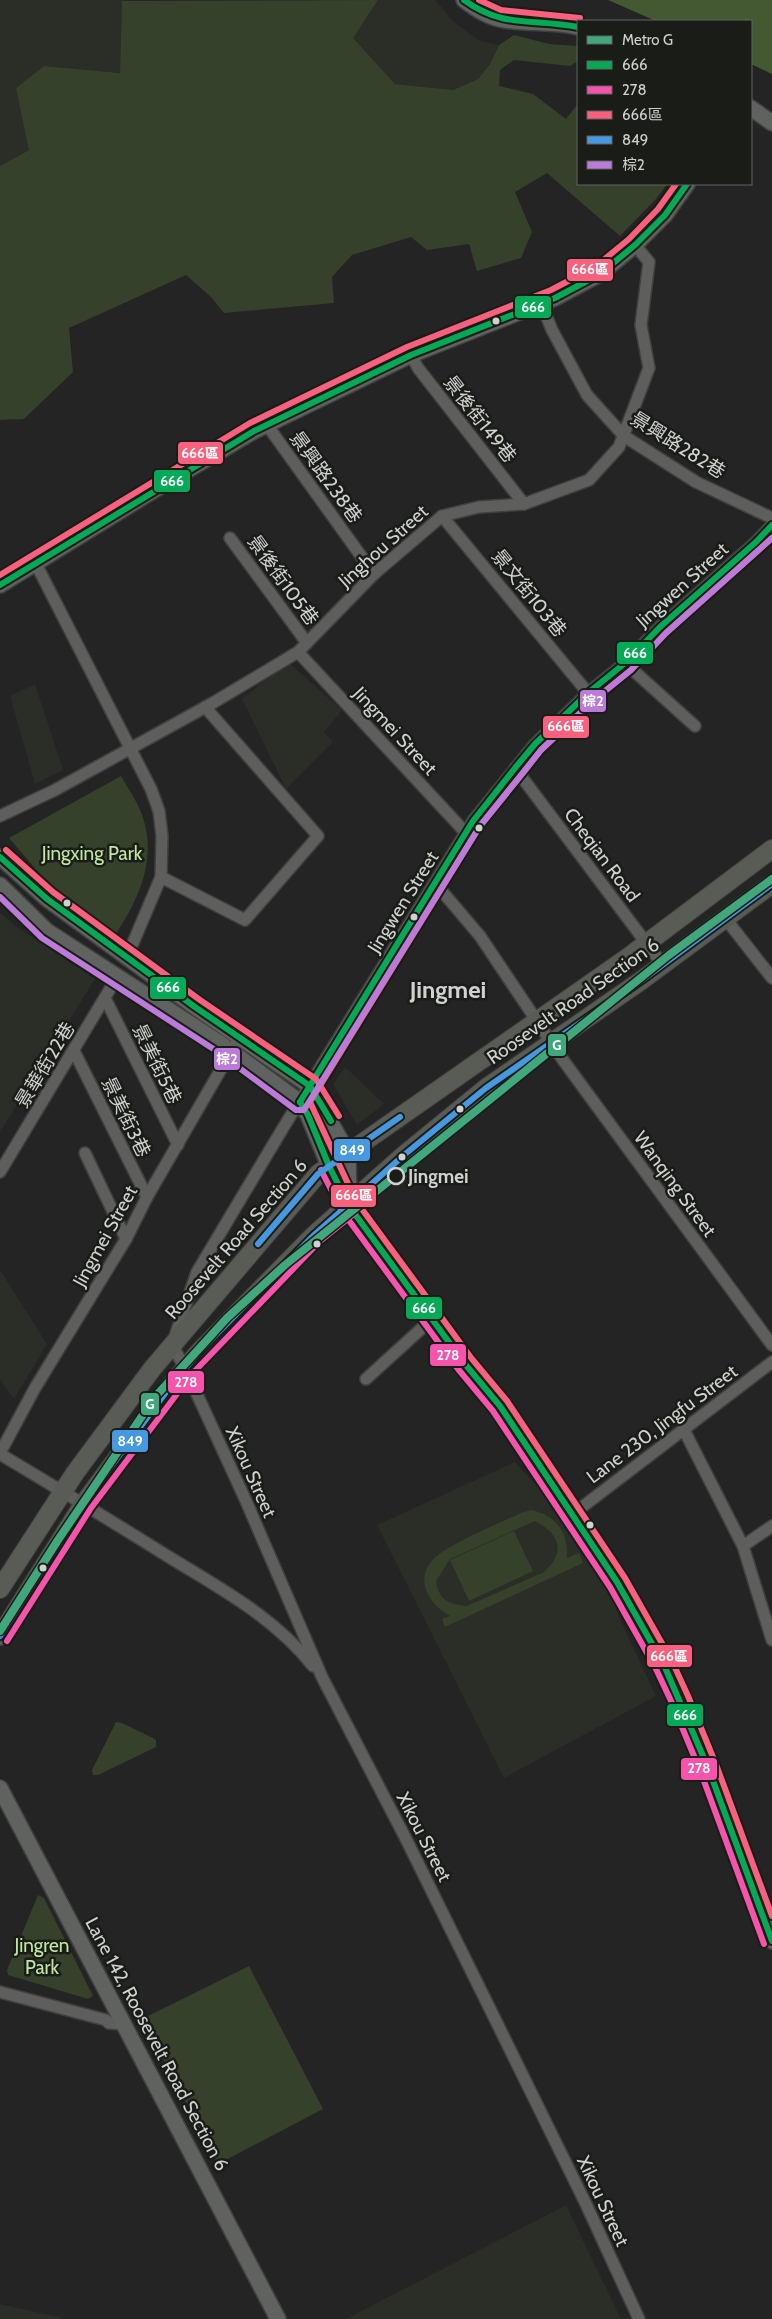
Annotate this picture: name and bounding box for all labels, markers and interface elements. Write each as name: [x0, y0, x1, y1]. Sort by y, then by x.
legend: [577, 20, 752, 185]
text: Metro G: [622, 31, 673, 49]
text: 666: [622, 56, 648, 74]
text: 278: [622, 81, 647, 99]
text: 666區: [622, 106, 663, 124]
text: 849: [622, 131, 648, 149]
text: 棕2: [622, 156, 645, 174]
line badge: 666區: [566, 258, 614, 282]
text: 666區: [571, 260, 609, 278]
line badge: 666: [514, 295, 552, 319]
text: 666: [521, 298, 545, 316]
unlabelled marker: [491, 316, 501, 326]
street label: 景後街149巷: [439, 371, 521, 467]
street label: 景興路282巷: [626, 407, 730, 483]
street label: 景興路238巷: [285, 427, 367, 527]
line badge: 666區: [177, 441, 224, 465]
text: 666區: [181, 444, 219, 462]
line badge: 666: [153, 469, 191, 493]
text: 666: [160, 472, 184, 490]
street label: Jinghou Street: [333, 499, 433, 593]
street label: 景後街105巷: [243, 530, 323, 630]
street label: Jingwen Street: [630, 537, 733, 633]
street label: 景文街103巷: [487, 545, 571, 641]
line badge: 666: [616, 641, 654, 665]
text: 666: [623, 644, 647, 662]
street label: Jingmei Street: [348, 681, 442, 780]
line badge: 棕2: [579, 689, 607, 713]
text: 棕2: [582, 692, 604, 710]
line badge: 666區: [542, 715, 590, 739]
text: 666區: [547, 717, 585, 735]
street label: Cheqian Road: [559, 804, 645, 906]
unlabelled marker: [474, 823, 484, 833]
park label: Jingxing Park: [41, 842, 143, 865]
street label: Jingwen Street: [362, 846, 444, 958]
unlabelled marker: [62, 898, 72, 908]
unlabelled marker: [409, 912, 419, 922]
street label: Roosevelt Road Section 6: [482, 933, 664, 1069]
district label: Jingmei: [409, 975, 486, 1004]
line badge: 666: [149, 976, 187, 1000]
text: 666: [156, 978, 180, 996]
street label: 景華街22巷: [10, 1018, 80, 1112]
street label: 景美街5巷: [128, 1020, 186, 1108]
line badge: G: [547, 1033, 567, 1057]
text: G: [552, 1036, 562, 1054]
line badge: 棕2: [213, 1047, 241, 1071]
text: 棕2: [216, 1050, 238, 1068]
street label: 景美街3巷: [97, 1073, 155, 1161]
unlabelled marker: [455, 1104, 465, 1114]
street label: Wanqing Street: [629, 1127, 721, 1242]
line badge: 849: [333, 1138, 371, 1162]
text: 849: [339, 1141, 365, 1159]
unlabelled marker: [397, 1152, 407, 1162]
street label: Roosevelt Road Section 6: [160, 1154, 312, 1324]
place label: Jingmei: [407, 1165, 469, 1188]
marker: Jingmei: [387, 1167, 405, 1185]
street label: Jingmei Street: [67, 1181, 143, 1292]
line badge: 666區: [330, 1184, 377, 1208]
text: 666區: [335, 1186, 373, 1204]
unlabelled marker: [312, 1239, 322, 1249]
line badge: 666: [405, 1296, 443, 1320]
text: 666: [412, 1299, 436, 1317]
line badge: 278: [429, 1343, 467, 1367]
text: 278: [436, 1346, 460, 1364]
street label: Lane 230, Jingfu Street: [582, 1359, 742, 1488]
line badge: 278: [167, 1370, 205, 1394]
text: 278: [174, 1373, 198, 1391]
line badge: G: [140, 1392, 160, 1416]
text: G: [145, 1395, 155, 1413]
street label: Xikou Street: [221, 1423, 282, 1522]
line badge: 849: [111, 1429, 149, 1453]
text: 849: [117, 1432, 143, 1450]
unlabelled marker: [585, 1520, 595, 1530]
unlabelled marker: [38, 1563, 48, 1573]
line badge: 666區: [646, 1644, 693, 1668]
text: 666區: [650, 1647, 688, 1665]
line badge: 666: [666, 1703, 704, 1727]
text: 666: [673, 1706, 697, 1724]
line badge: 278: [680, 1757, 718, 1781]
text: 278: [687, 1759, 711, 1777]
street label: Xikou Street: [392, 1788, 457, 1886]
street label: Lane 142, Roosevelt Road Section 6: [80, 1913, 234, 2175]
park label: Jingren Park: [14, 1934, 69, 1979]
street label: Xikou Street: [572, 2152, 634, 2251]

